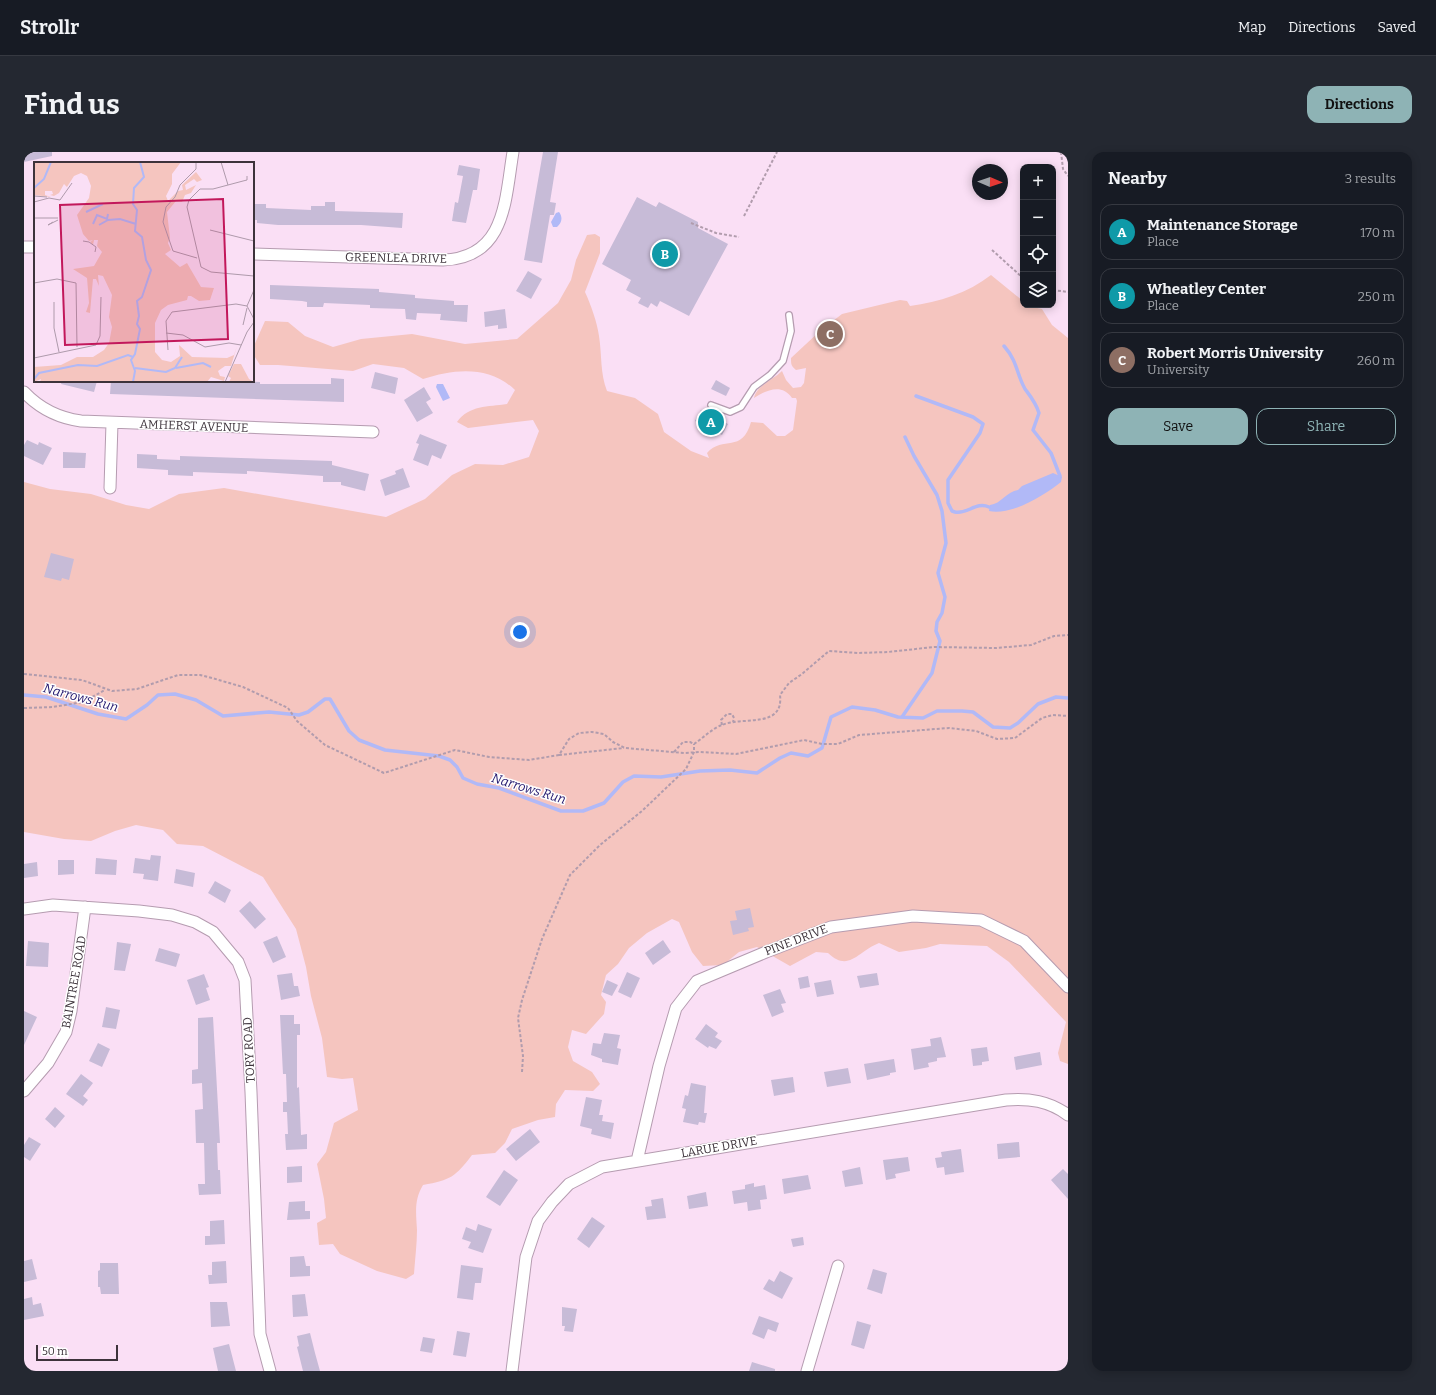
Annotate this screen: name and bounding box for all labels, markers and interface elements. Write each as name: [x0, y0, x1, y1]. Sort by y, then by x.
text: Strollr: [20, 16, 79, 39]
text: Map: [1238, 19, 1266, 36]
text: Directions: [1288, 19, 1356, 36]
text: Saved: [1378, 19, 1416, 36]
button: Directions: [1307, 86, 1412, 123]
text: Find us: [24, 88, 120, 121]
inset map: [34, 162, 254, 382]
north arrow: [972, 164, 1008, 200]
map controls: [1020, 164, 1056, 308]
button: +: [1020, 164, 1056, 200]
text: Nearby: [1108, 168, 1167, 189]
text: 3 results: [1345, 171, 1396, 186]
button: −: [1020, 200, 1056, 236]
text: Maintenance Storage: [1147, 216, 1298, 234]
text: A: [1117, 225, 1127, 240]
text: 170 m: [1360, 225, 1395, 240]
text: Place: [1147, 234, 1179, 249]
button: locate: [1020, 236, 1056, 272]
pin: B: [652, 239, 678, 269]
street label: GREENLEA DRIVE: [345, 250, 447, 266]
button: layers: [1020, 272, 1056, 308]
text: Wheatley Center: [1147, 280, 1266, 298]
text: B: [1118, 289, 1126, 304]
text: 250 m: [1358, 289, 1395, 304]
text: Place: [1147, 298, 1179, 313]
pin: C: [817, 319, 843, 349]
text: Robert Morris University: [1147, 344, 1323, 362]
text: C: [1118, 353, 1126, 368]
text: 260 m: [1357, 353, 1395, 368]
text: University: [1147, 362, 1209, 377]
pin: A: [698, 407, 724, 437]
button: Save: [1108, 408, 1248, 445]
button: Share: [1256, 408, 1396, 445]
street label: AMHERST AVENUE: [139, 417, 249, 435]
your location: [510, 622, 530, 642]
water label: Narrows Run: [42, 680, 120, 715]
water label: Narrows Run: [490, 770, 568, 807]
street label: PINE DRIVE: [763, 922, 829, 958]
street label: BAINTREE ROAD: [59, 935, 89, 1029]
street label: TORY ROAD: [240, 1017, 258, 1083]
street label: LARUE DRIVE: [680, 1133, 758, 1161]
scale bar: [36, 1343, 118, 1362]
text: 50 m: [42, 1345, 68, 1358]

